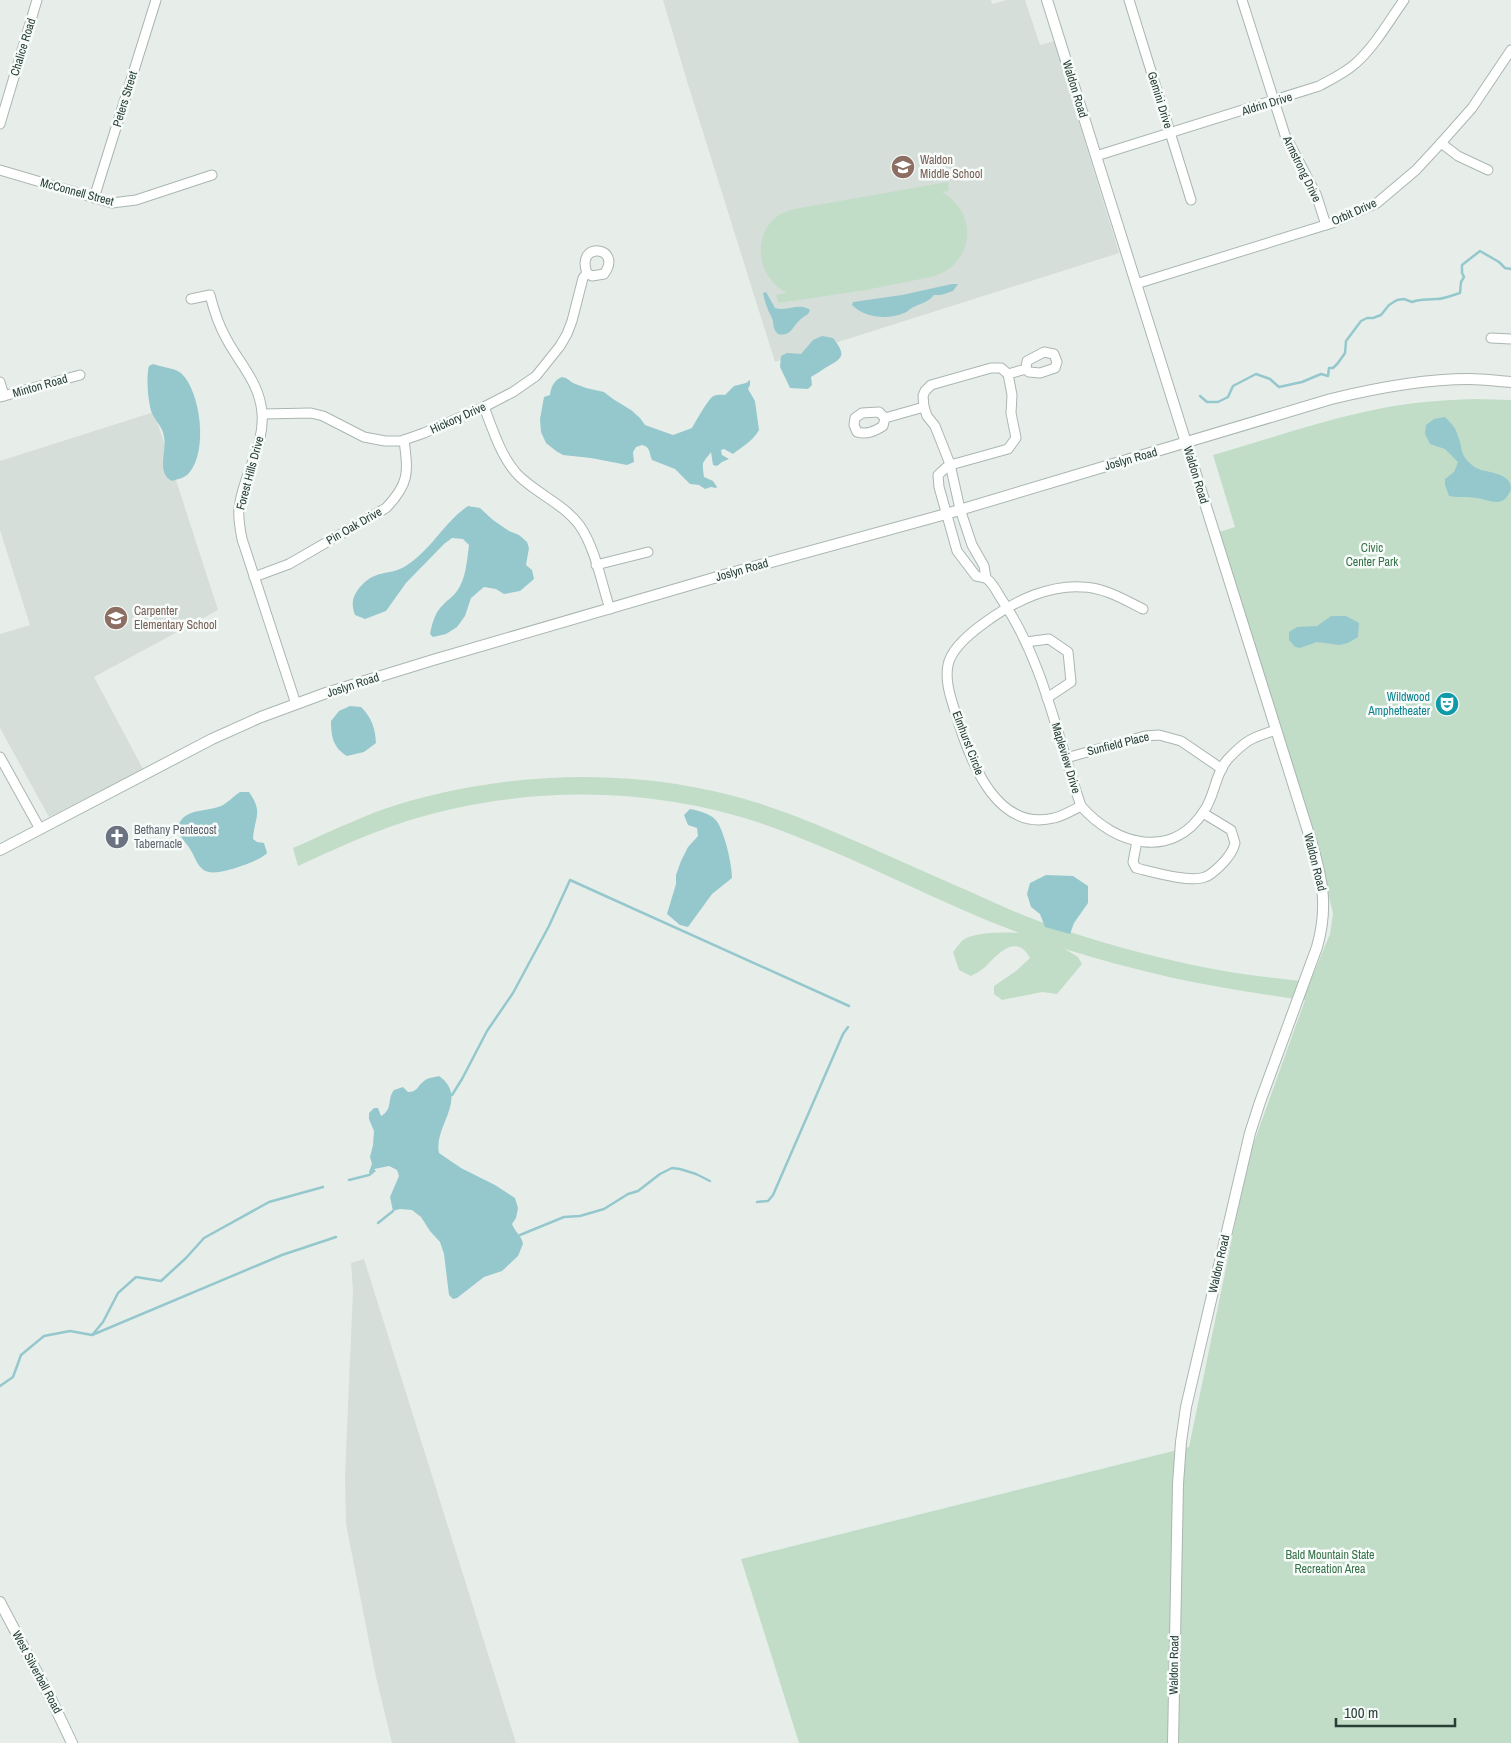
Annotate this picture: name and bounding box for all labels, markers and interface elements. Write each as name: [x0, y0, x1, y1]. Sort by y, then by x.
street label: Chalice Road: [7, 16, 39, 78]
street label: Waldon Road: [1059, 58, 1091, 120]
street label: Peters Street: [109, 69, 141, 129]
street label: Gemini Drive: [1144, 70, 1176, 130]
street label: Aldrin Drive: [1239, 89, 1294, 120]
street label: Armstrong Drive: [1279, 132, 1325, 205]
place label: Waldon Middle School: [920, 152, 982, 182]
school or university icon: Waldon Middle School: [890, 154, 916, 180]
street label: McConnell Street: [38, 175, 116, 210]
street label: Orbit Drive: [1329, 195, 1379, 229]
street label: Minton Road: [11, 371, 69, 401]
street label: Hickory Drive: [428, 399, 488, 437]
street label: Forest Hills Drive: [232, 434, 268, 512]
street label: Joslyn Road: [1103, 444, 1159, 474]
street label: Waldon Road: [1180, 444, 1212, 506]
street label: Pin Oak Drive: [323, 504, 385, 548]
park label: Civic Center Park: [1346, 540, 1398, 570]
street label: Joslyn Road: [714, 555, 770, 585]
place label: Carpenter Elementary School: [134, 603, 217, 633]
school or university icon: Carpenter Elementary School: [103, 605, 129, 631]
street label: Joslyn Road: [325, 669, 381, 701]
place label: Wildwood Amphetheater: [1367, 689, 1431, 719]
theatre icon: Wildwood Amphetheater: [1434, 691, 1460, 717]
street label: Elmhurst Circle: [948, 709, 988, 777]
street label: Mapleview Drive: [1048, 721, 1084, 795]
street label: Sunfield Place: [1085, 729, 1151, 759]
place label: Bethany Pentecost Tabernacle: [134, 822, 217, 852]
church icon: Bethany Pentecost Tabernacle: [104, 824, 130, 850]
street label: Waldon Road: [1300, 831, 1330, 893]
street label: Waldon Road: [1205, 1233, 1233, 1295]
park label: Bald Mountain State Recreation Area: [1285, 1547, 1375, 1577]
street label: West Silverbell Road: [8, 1628, 66, 1716]
street label: Waldon Road: [1165, 1635, 1183, 1695]
scale bar: [1336, 1696, 1455, 1728]
text: 100 m: [1344, 1702, 1378, 1723]

